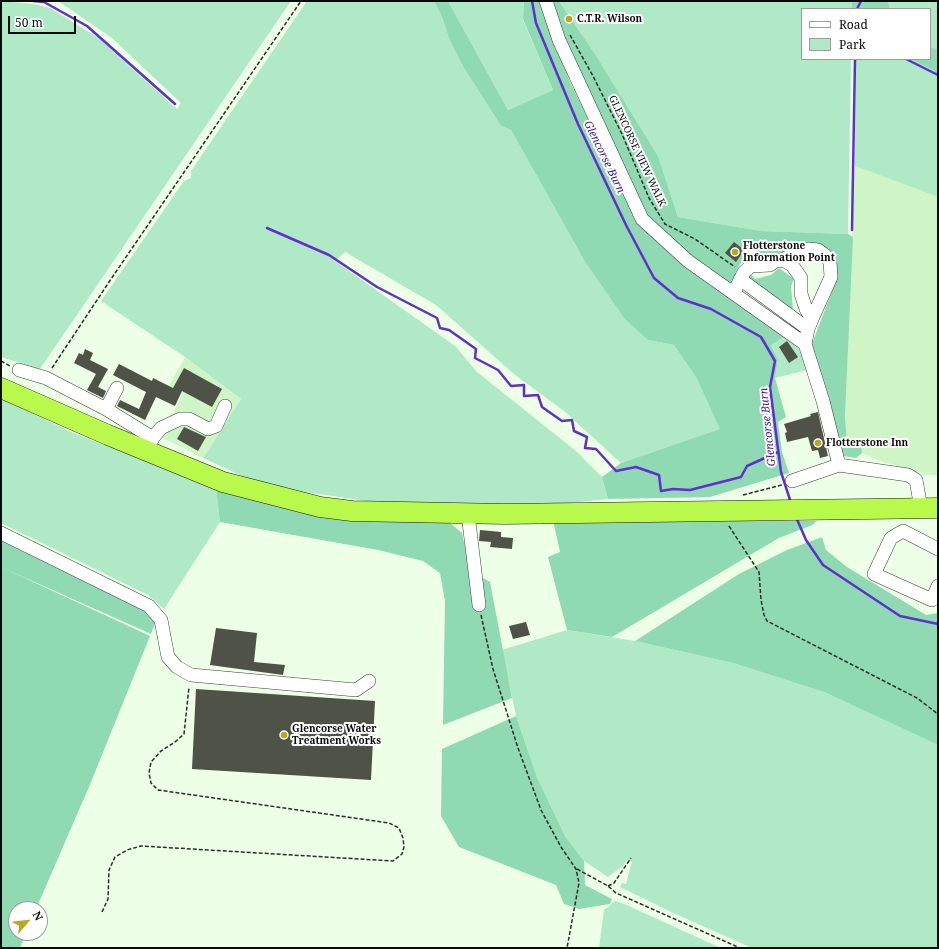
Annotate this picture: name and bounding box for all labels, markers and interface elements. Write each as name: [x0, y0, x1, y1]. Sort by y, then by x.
scale bar: [10, 8, 78, 34]
legend: [801, 8, 931, 60]
place label: C.T.R. Wilson: [577, 13, 642, 25]
text: 50 m: [15, 14, 43, 31]
marker: C.T.R. Wilson: [564, 14, 574, 24]
text: Road: [839, 16, 868, 33]
text: Park: [839, 36, 866, 53]
street label: GLENCORSE VIEW WALK: [606, 94, 668, 208]
water label: Glencorse Burn: [581, 119, 627, 195]
place label: Flotterstone Information Point: [743, 240, 835, 264]
marker: Flotterstone Information Point: [730, 247, 740, 257]
water label: Glencorse Burn: [757, 387, 779, 467]
place label: Flotterstone Inn: [826, 437, 908, 449]
marker: Flotterstone Inn: [813, 438, 823, 448]
place label: Glencorse Water Treatment Works: [292, 723, 381, 746]
marker: Glencorse Water Treatment Works: [279, 730, 289, 740]
north arrow: [8, 901, 48, 941]
text: N: [29, 908, 47, 923]

